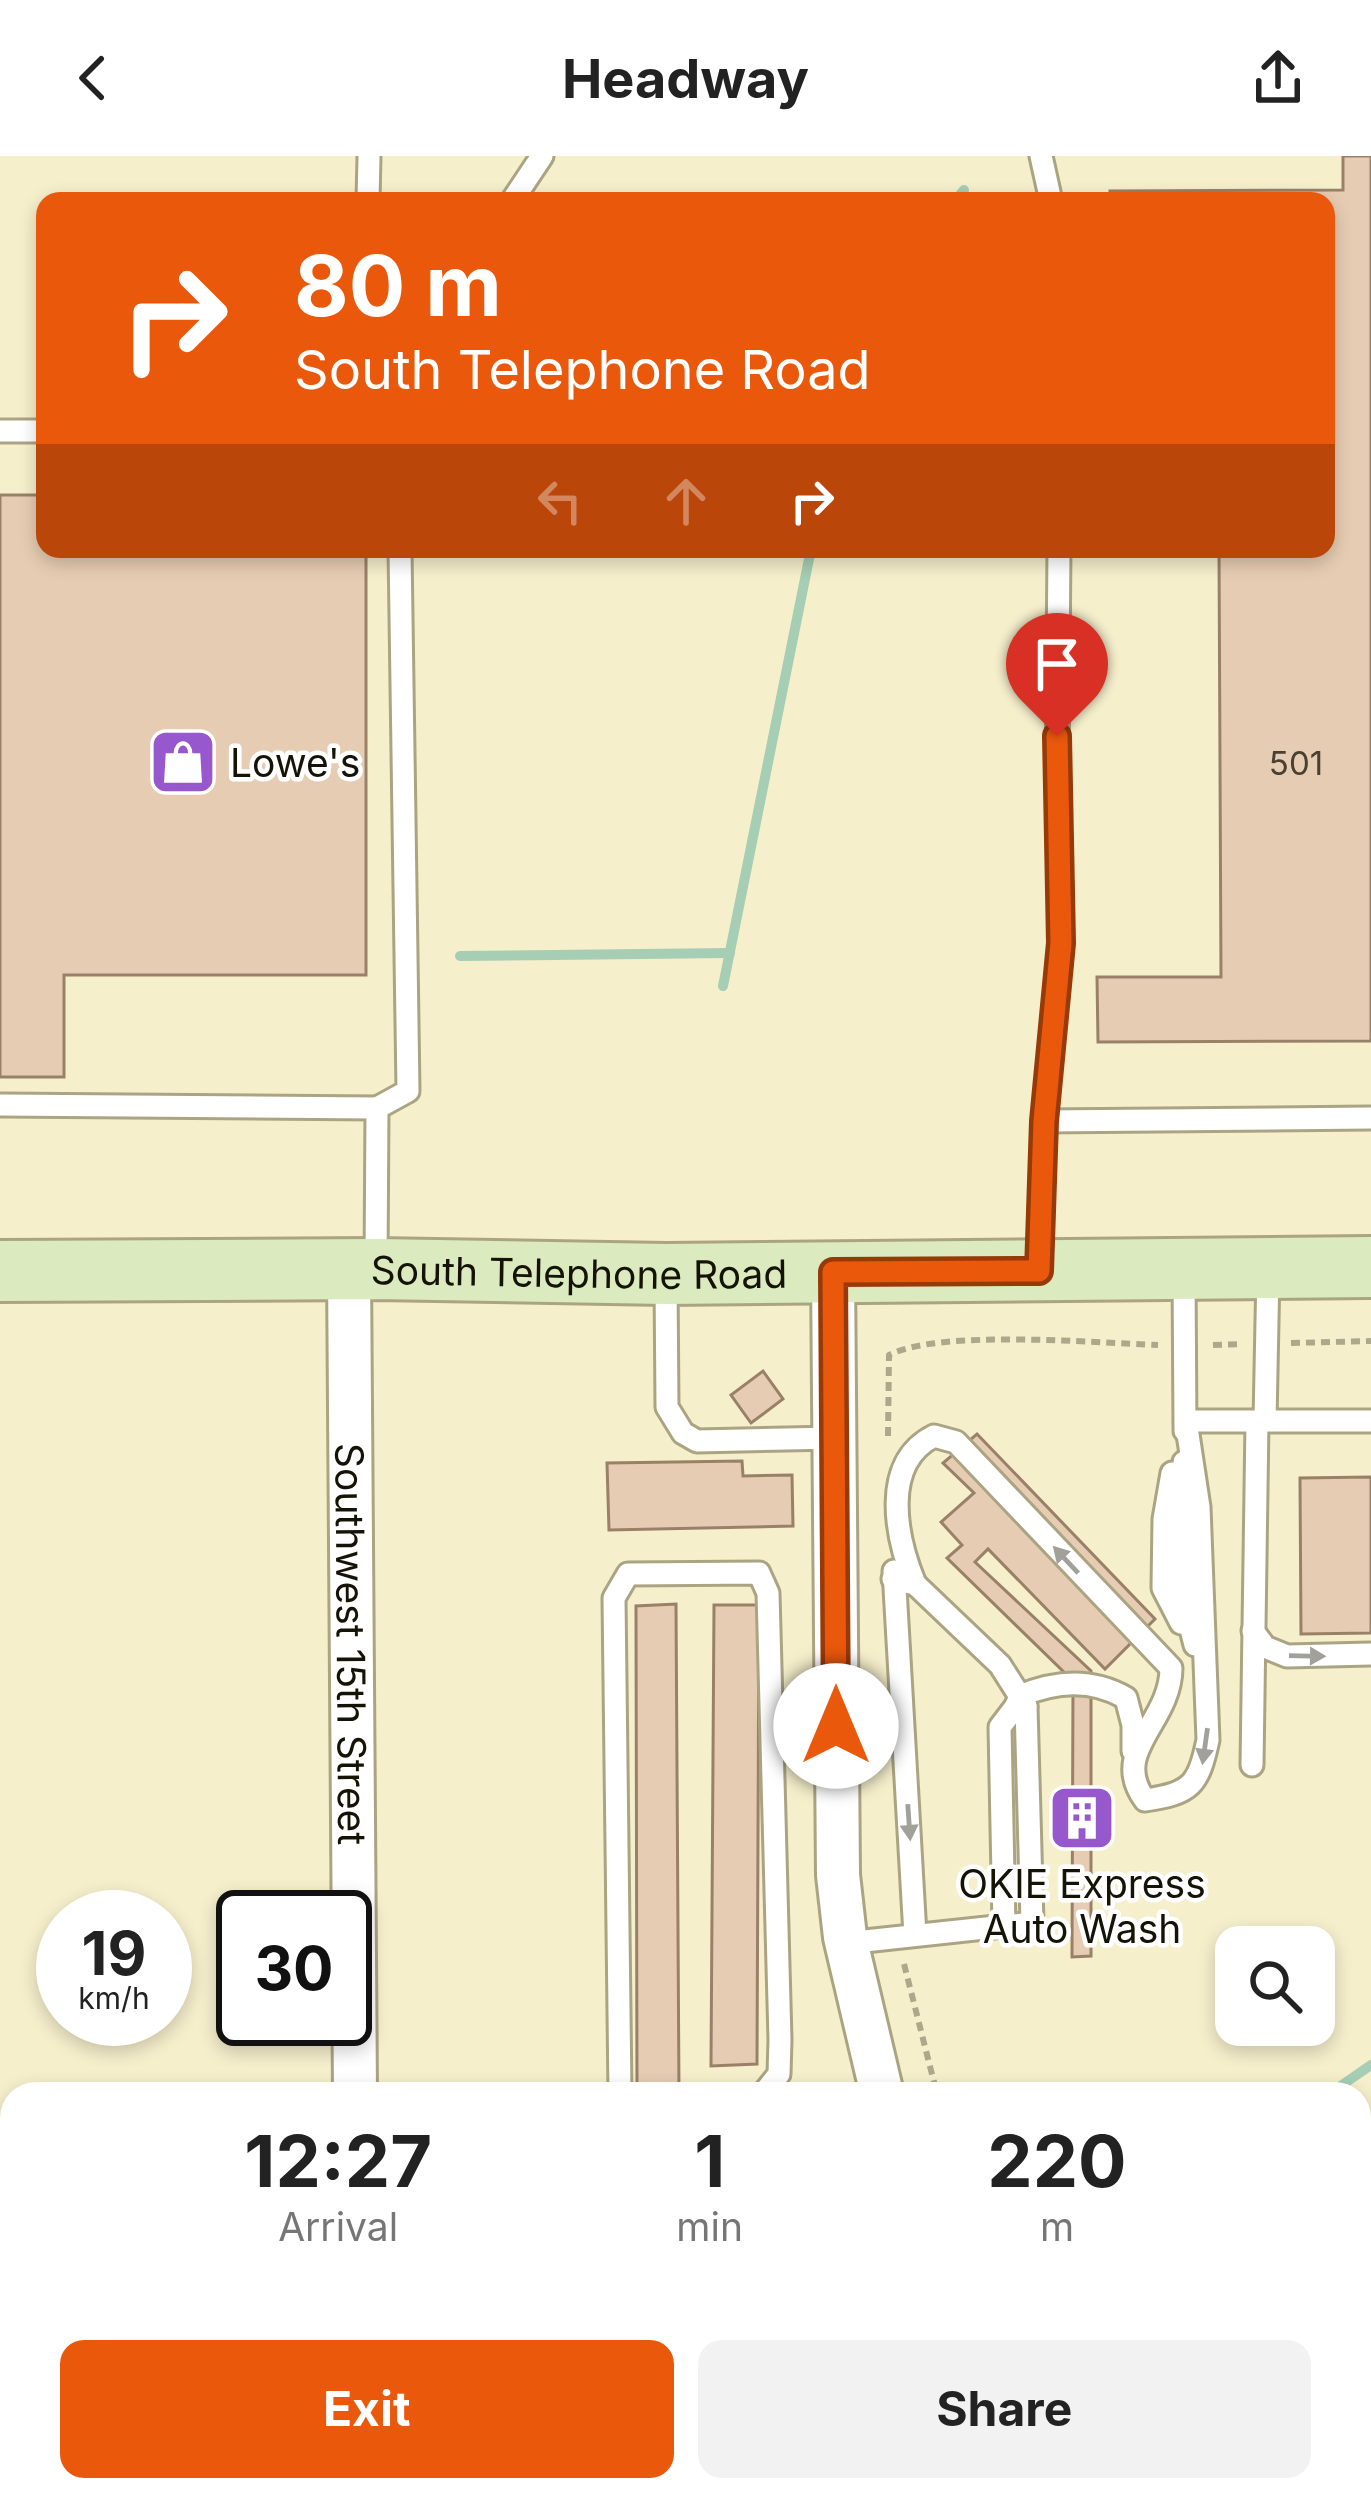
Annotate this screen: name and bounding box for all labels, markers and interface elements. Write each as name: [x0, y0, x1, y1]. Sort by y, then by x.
icon: back: [60, 45, 126, 111]
icon: share: [1245, 45, 1311, 111]
text: Headway: [562, 46, 809, 111]
text: 80 m: [294, 235, 502, 336]
icon: right: [96, 240, 252, 396]
text: South Telephone Road: [294, 337, 871, 402]
icon: left: [527, 468, 593, 534]
icon: ahead: [653, 468, 719, 534]
icon: right: [779, 468, 845, 534]
pin: [1006, 613, 1108, 736]
icon: arrive: [1024, 631, 1090, 697]
shop icon: Lowe's: [148, 727, 218, 797]
place label: Lowe's: [230, 739, 360, 786]
house number: 501: [1269, 743, 1323, 783]
street label: South Telephone Road: [370, 1245, 787, 1298]
street label: Southwest 15th Street: [327, 1443, 377, 1845]
one-way arrow: [1053, 1545, 1080, 1574]
one-way arrow: [1289, 1647, 1327, 1666]
position arrow: [773, 1663, 899, 1789]
one-way arrow: [1195, 1728, 1214, 1765]
building icon: OKIE Express Auto Wash: [1047, 1783, 1117, 1853]
one-way arrow: [900, 1804, 919, 1841]
place label: OKIE Express Auto Wash: [958, 1860, 1206, 1952]
speed limit sign: 30: [216, 1890, 372, 2046]
text: 19: [82, 1917, 146, 1989]
map controls: [1215, 1926, 1335, 2046]
button: search: [1215, 1926, 1335, 2046]
text: km/h: [78, 1980, 150, 2016]
text: 12:27: [244, 2117, 432, 2204]
text: 1: [694, 2117, 725, 2204]
text: 220: [987, 2117, 1127, 2204]
text: Arrival: [278, 2203, 398, 2250]
text: min: [676, 2203, 743, 2250]
text: m: [1040, 2203, 1074, 2250]
button: Exit: [60, 2340, 674, 2478]
button: Share: [698, 2340, 1311, 2478]

